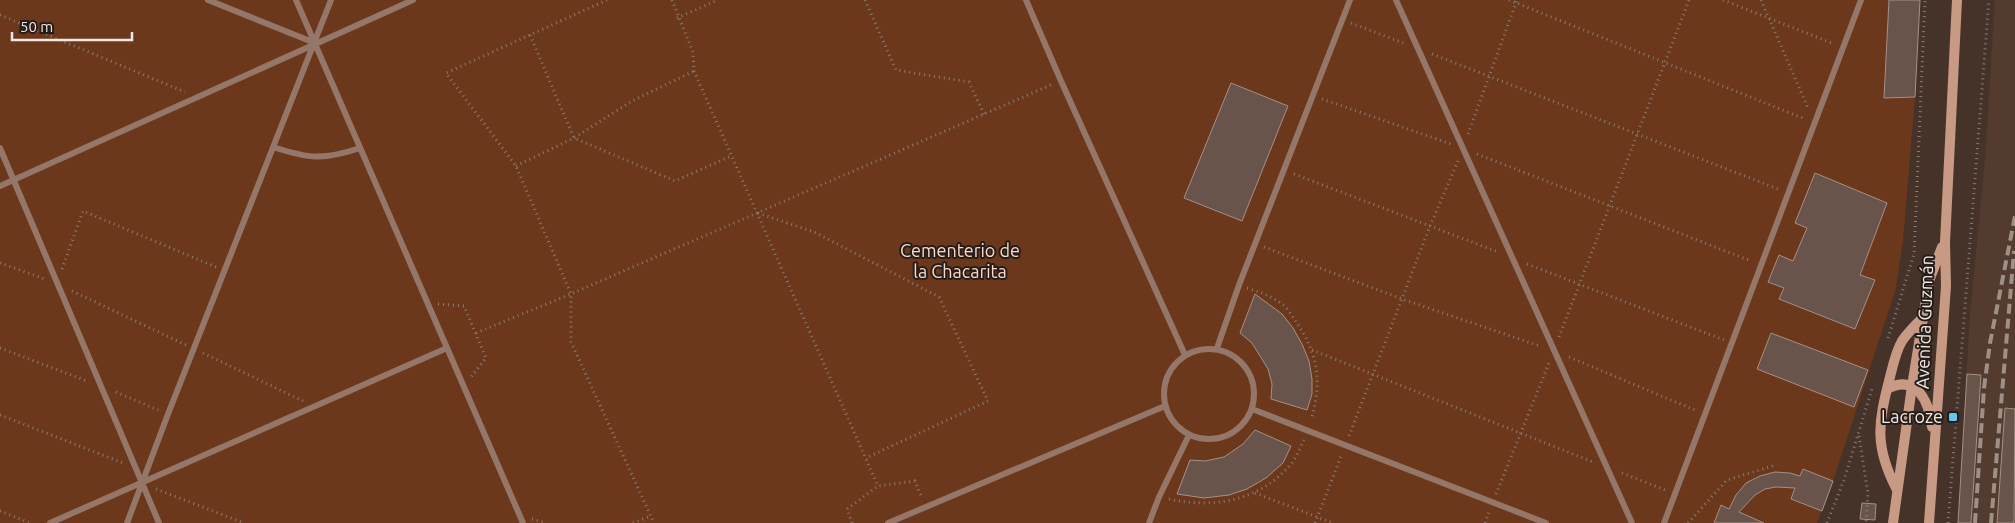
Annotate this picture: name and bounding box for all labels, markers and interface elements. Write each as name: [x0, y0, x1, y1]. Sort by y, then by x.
scale bar: [12, 10, 132, 42]
text: 50 m: [20, 18, 53, 35]
park label: Cementerio de la Chacarita: [900, 240, 1020, 281]
street label: Avenida Guzmán: [1912, 255, 1936, 389]
place label: Lacroze: [1881, 406, 1943, 426]
marker: Lacroze: [1947, 411, 1959, 423]

